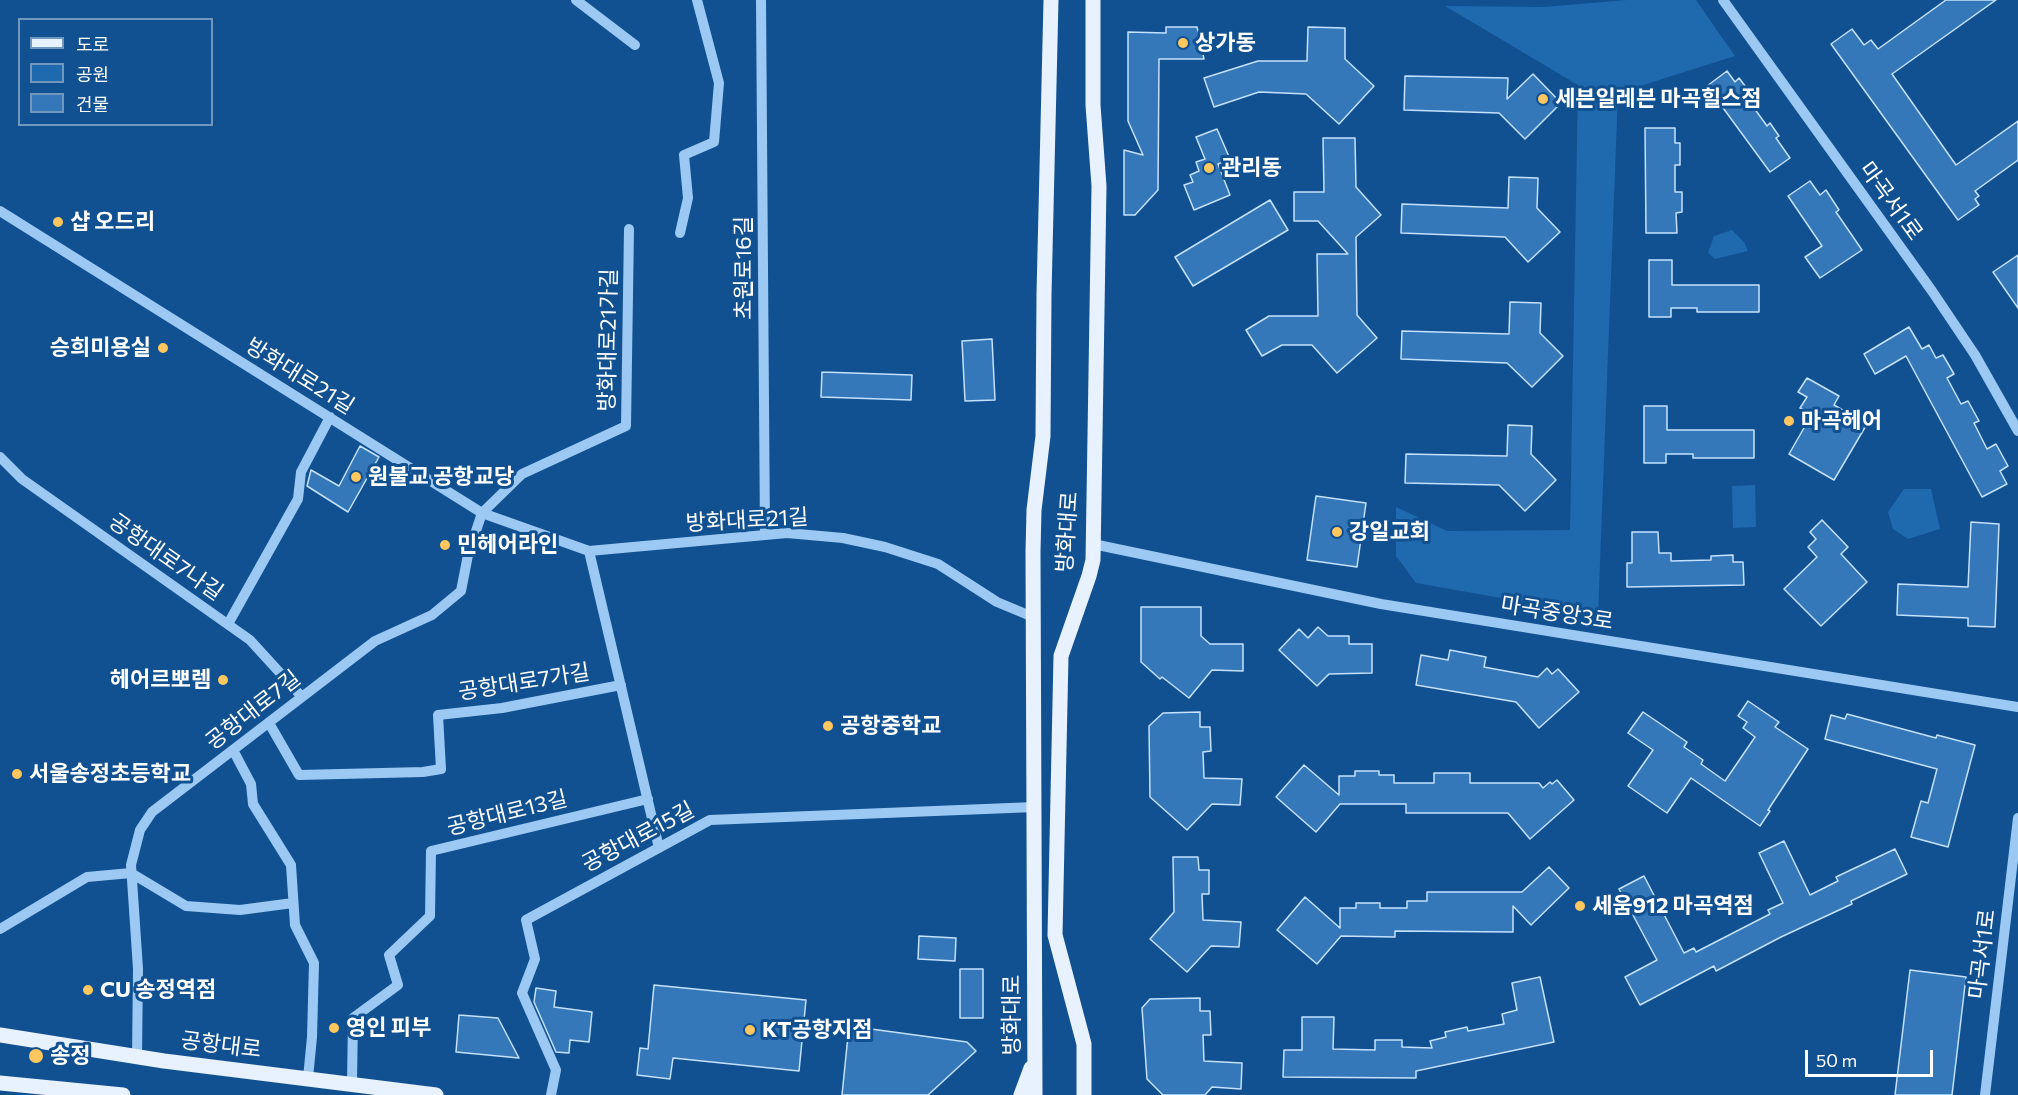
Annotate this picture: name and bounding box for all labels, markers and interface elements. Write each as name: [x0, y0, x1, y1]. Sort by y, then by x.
legend: [18, 18, 213, 126]
place label: 상가동: [1195, 30, 1256, 56]
text: 도로: [76, 33, 109, 55]
marker: 상가동: [1176, 36, 1190, 50]
text: 공원: [76, 63, 109, 85]
place label: 세븐일레븐 마곡힐스점: [1555, 86, 1762, 112]
marker: 세븐일레븐 마곡힐스점: [1536, 92, 1550, 106]
text: 건물: [76, 93, 109, 115]
place label: 관리동: [1221, 155, 1282, 181]
street label: 마곡서1로: [1854, 157, 1928, 245]
marker: 관리동: [1202, 161, 1216, 175]
place label: 샵 오드리: [70, 209, 155, 235]
marker: 샵 오드리: [51, 215, 65, 229]
street label: 초원로16길: [731, 216, 757, 320]
street label: 방화대로21가길: [594, 268, 622, 412]
street label: 방화대로21길: [241, 332, 359, 420]
place label: 승희미용실: [50, 335, 151, 361]
marker: 승희미용실: [156, 341, 170, 355]
place label: 마곡헤어: [1801, 408, 1882, 434]
marker: 마곡헤어: [1782, 414, 1796, 428]
place label: 원불교 공항교당: [368, 464, 514, 490]
marker: 원불교 공항교당: [349, 470, 363, 484]
street label: 방화대로: [1051, 491, 1083, 573]
street label: 방화대로21길: [685, 504, 809, 536]
street label: 공항대로7나길: [104, 508, 228, 606]
place label: 강일교회: [1349, 519, 1430, 545]
marker: 강일교회: [1330, 525, 1344, 539]
place label: 민헤어라인: [457, 532, 558, 558]
marker: 민헤어라인: [438, 538, 452, 552]
street label: 마곡중앙3로: [1499, 591, 1615, 635]
street label: 공항대로7가길: [456, 659, 592, 705]
street label: 공항대로7길: [200, 665, 306, 755]
place label: 헤어르뽀렘: [110, 667, 211, 693]
marker: 헤어르뽀렘: [216, 673, 230, 687]
place label: 공항중학교: [840, 713, 941, 739]
marker: 공항중학교: [821, 719, 835, 733]
place label: 서울송정초등학교: [29, 761, 191, 787]
marker: 서울송정초등학교: [10, 767, 24, 781]
street label: 공항대로13길: [444, 785, 570, 841]
street label: 공항대로15길: [577, 796, 699, 878]
place label: 세움912 마곡역점: [1592, 893, 1754, 919]
marker: 세움912 마곡역점: [1573, 899, 1587, 913]
street label: 마곡서1로: [1963, 908, 2001, 1000]
street label: 방화대로: [999, 975, 1025, 1055]
place label: CU 송정역점: [100, 977, 216, 1003]
marker: CU 송정역점: [81, 983, 95, 997]
place label: 영인 피부: [346, 1015, 431, 1041]
place label: KT공항지점: [762, 1017, 873, 1043]
marker: 영인 피부: [327, 1021, 341, 1035]
marker: KT공항지점: [743, 1023, 757, 1037]
street label: 공항대로: [179, 1027, 263, 1063]
scale bar: [1808, 1038, 1936, 1076]
place label: 송정: [50, 1043, 90, 1069]
marker: 송정: [27, 1047, 45, 1065]
text: 50 m: [1816, 1049, 1857, 1071]

